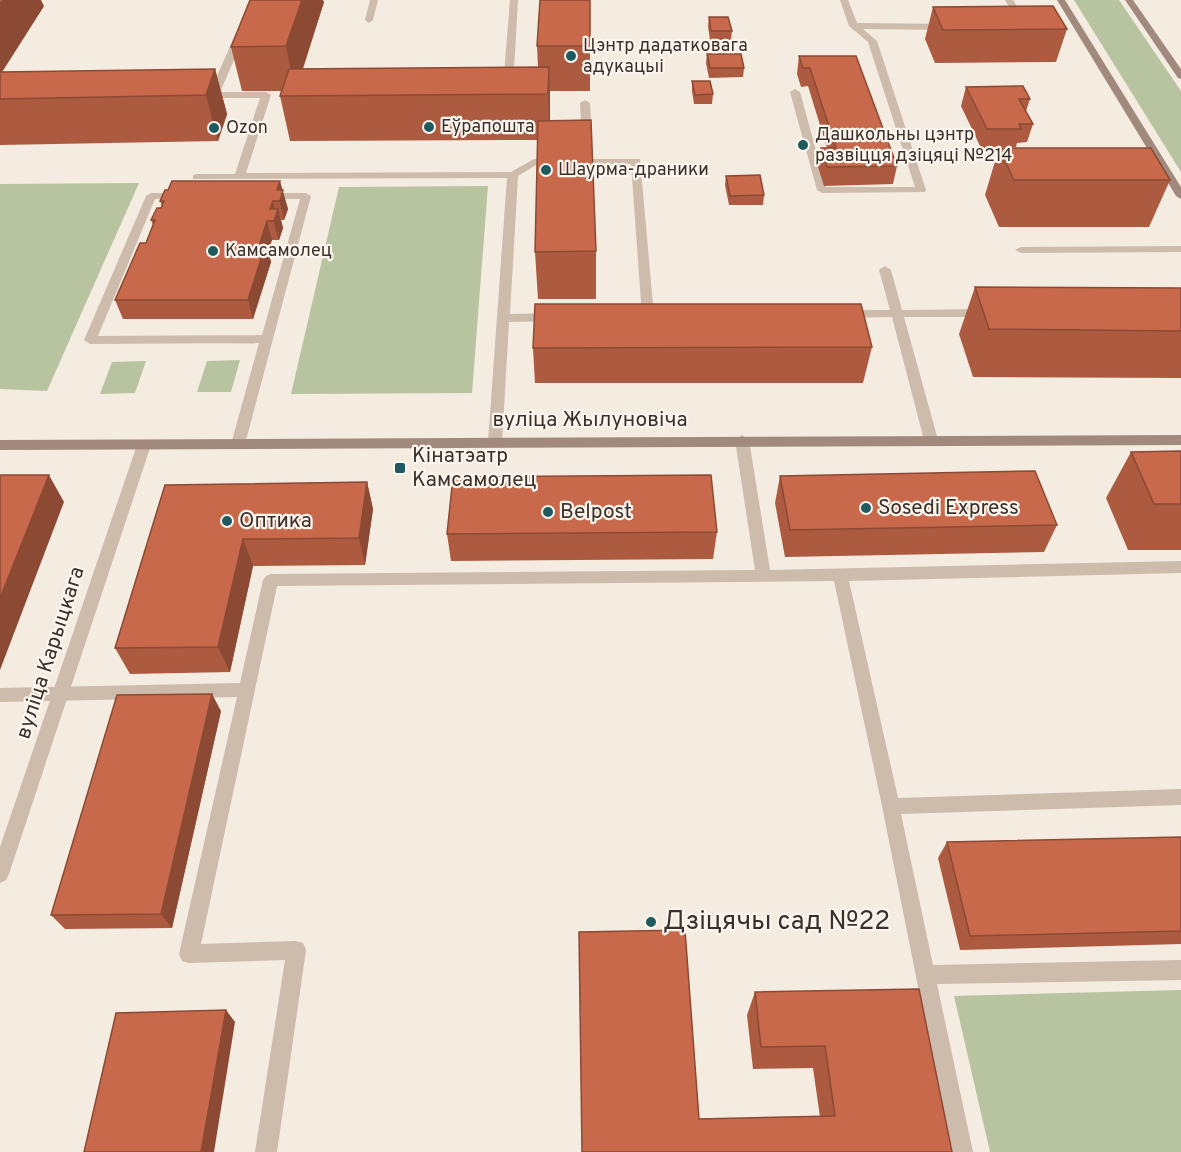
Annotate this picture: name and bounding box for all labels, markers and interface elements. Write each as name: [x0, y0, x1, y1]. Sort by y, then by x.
place label: Цэнтр дадатковага адукацыі: [583, 35, 748, 79]
marker: Цэнтр дадатковага адукацыі: [564, 49, 578, 63]
place label: Еўрапошта: [441, 116, 534, 139]
place label: Ozon: [226, 117, 268, 140]
marker: Еўрапошта: [422, 120, 436, 134]
marker: Ozon: [207, 121, 221, 135]
place label: Дашкольны цэнтр развіцця дзіцяці №214: [815, 124, 1012, 168]
marker: Дашкольны цэнтр развіцця дзіцяці №214: [796, 138, 810, 152]
place label: Шаурма-драники: [558, 159, 709, 182]
marker: Шаурма-драники: [539, 163, 553, 177]
place label: Камсамолец: [225, 240, 332, 263]
marker: Камсамолец: [206, 244, 220, 258]
street label: вуліца Жылуновіча: [492, 407, 688, 434]
place label: Кінатэатр Камсамолец: [412, 443, 537, 494]
marker: Кінатэатр Камсамолец: [393, 461, 407, 475]
place label: Sosedi Express: [878, 495, 1019, 522]
place label: Belpost: [560, 499, 632, 526]
marker: Sosedi Express: [859, 501, 873, 515]
marker: Belpost: [541, 505, 555, 519]
place label: Оптика: [239, 508, 312, 535]
marker: Оптика: [220, 514, 234, 528]
street label: вуліца Карыцкага: [10, 563, 92, 743]
place label: Дзіцячы сад №22: [663, 906, 890, 939]
marker: Дзіцячы сад №22: [644, 915, 658, 929]

